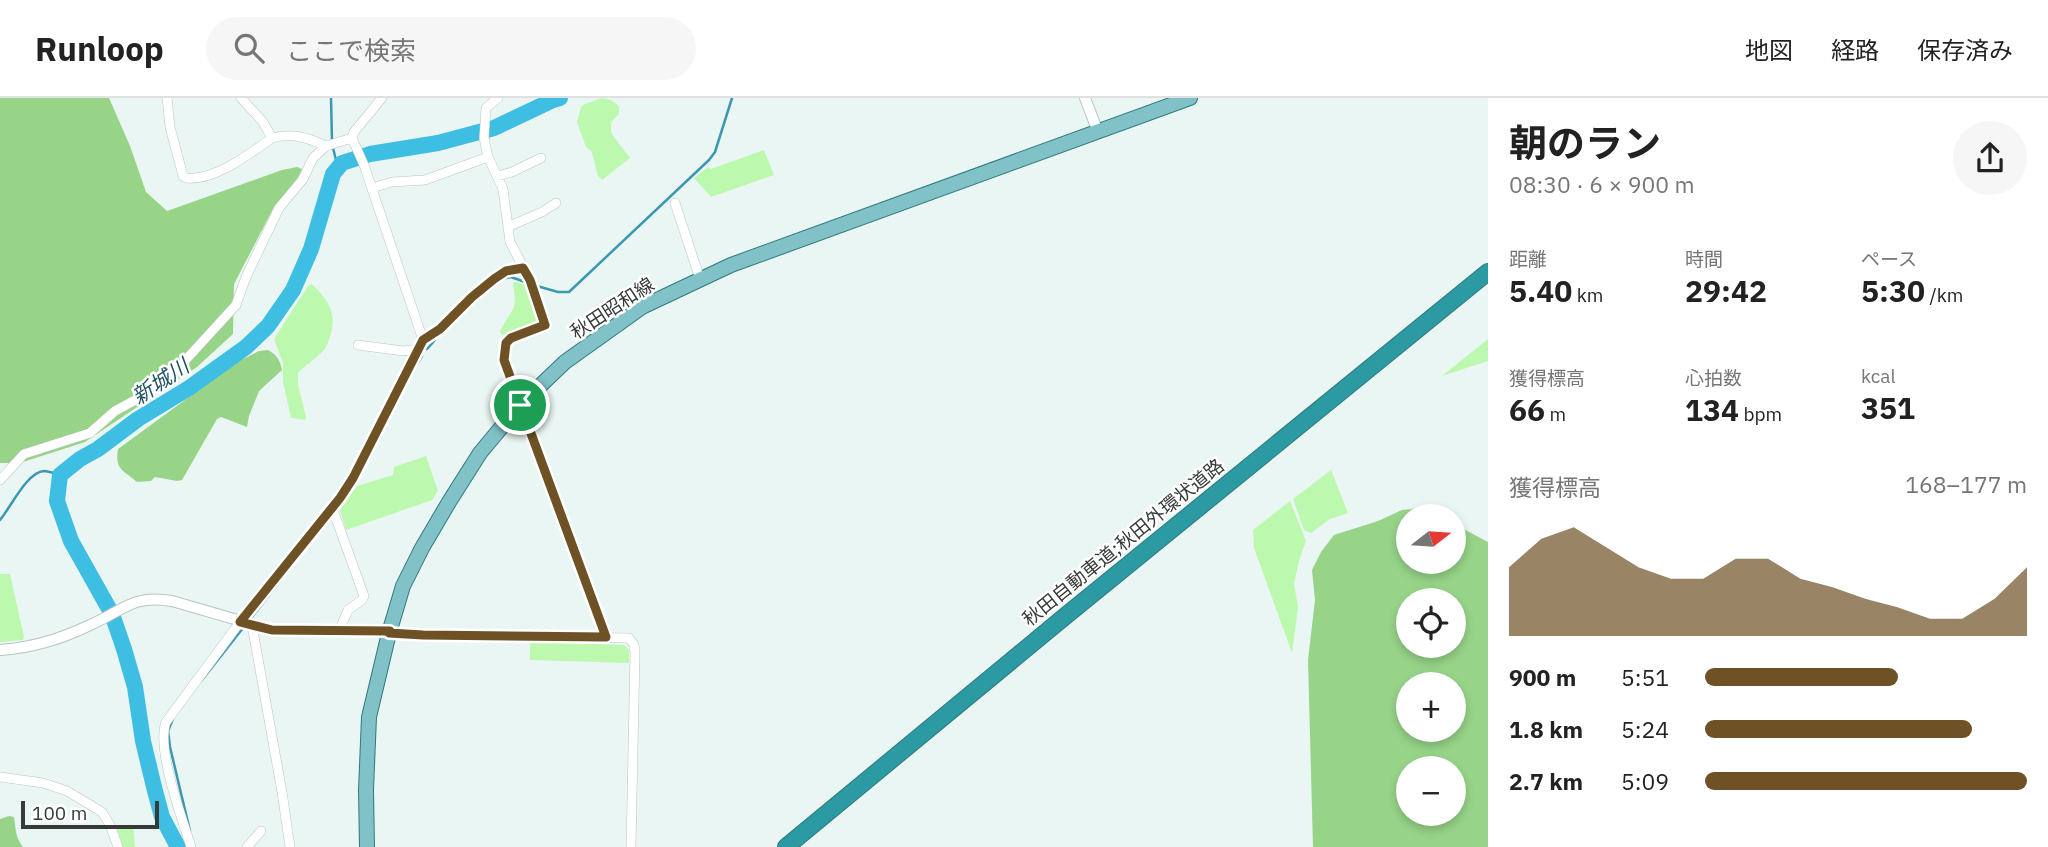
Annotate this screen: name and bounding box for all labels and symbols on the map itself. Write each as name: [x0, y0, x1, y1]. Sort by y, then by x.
street label: 秋田昭和線: [566, 272, 658, 344]
water label: 新城川: [126, 351, 196, 410]
pin: [490, 375, 550, 435]
street label: 秋田自動車道;秋田外環状道路: [1017, 453, 1229, 631]
north arrow: [1396, 504, 1466, 574]
scale bar: [21, 798, 159, 830]

